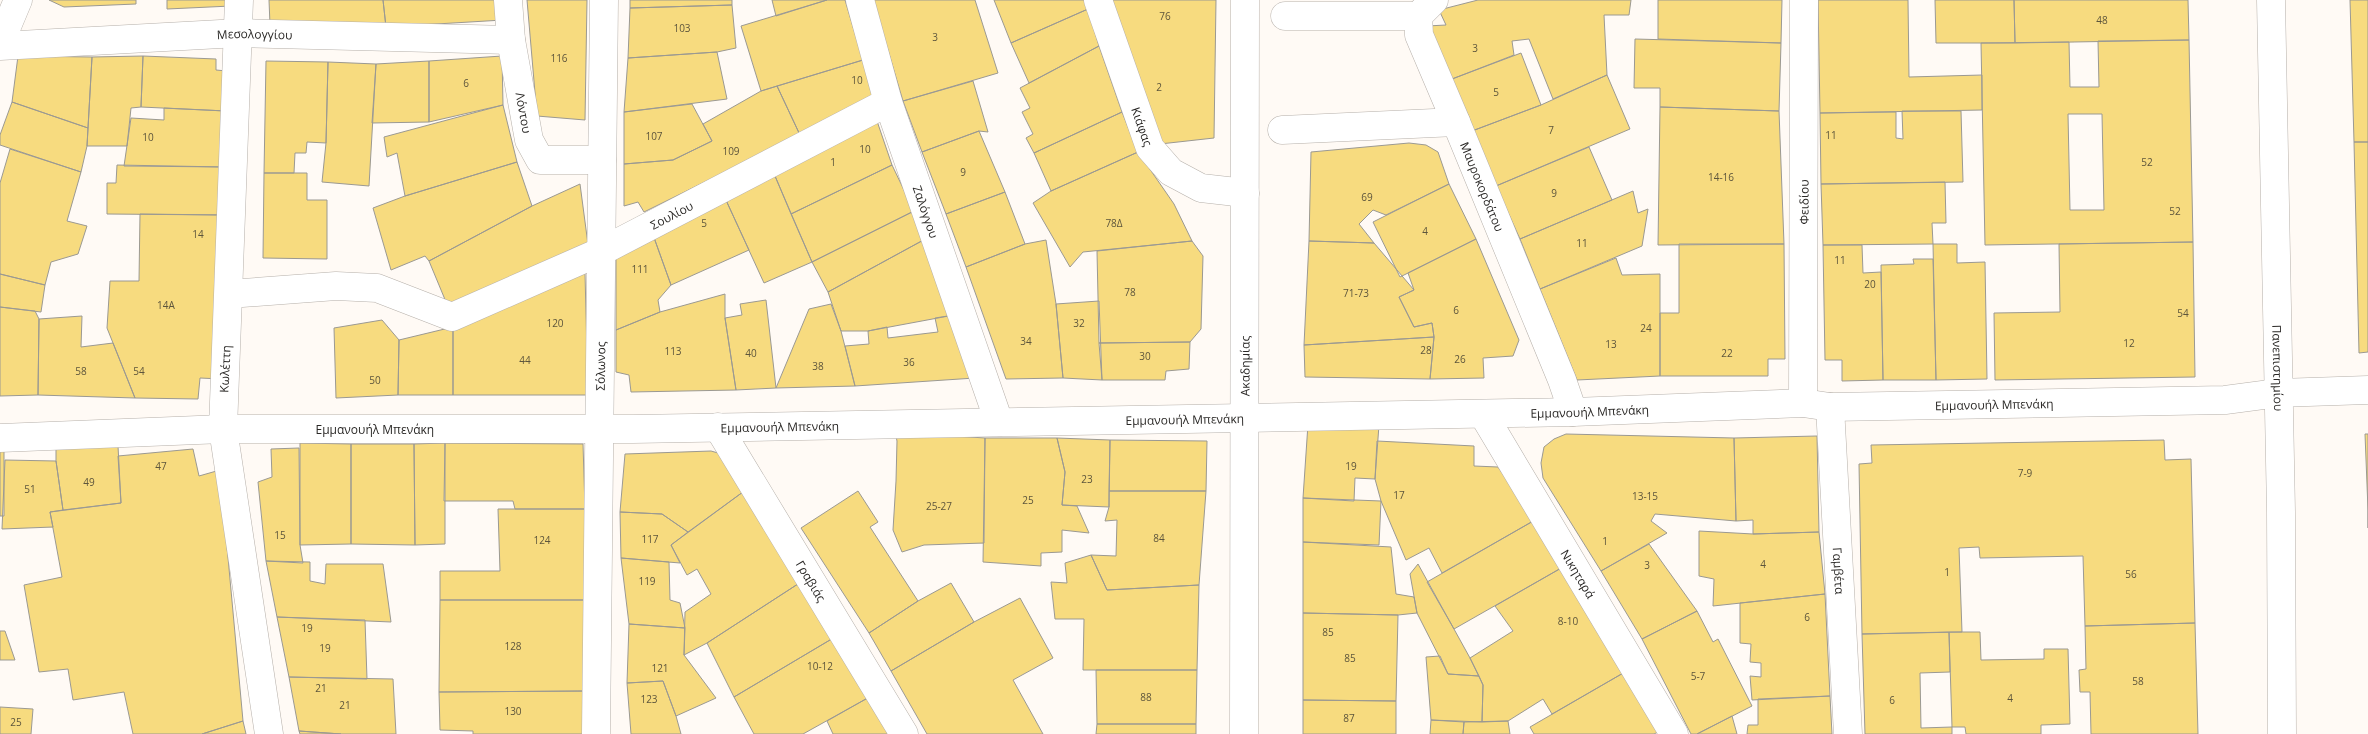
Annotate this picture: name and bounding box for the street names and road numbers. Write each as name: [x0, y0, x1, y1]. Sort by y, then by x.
street label: Μεσολογγίου: [216, 24, 293, 43]
street label: Λόντου: [512, 91, 536, 135]
street label: Κιάφας: [1128, 104, 1157, 149]
street label: Μαυροκορδάτου: [1457, 139, 1509, 234]
street label: Φειδίου: [1795, 179, 1812, 225]
street label: Ζαλόγγου: [909, 183, 943, 240]
street label: Σουλίου: [647, 197, 696, 233]
street label: Πανεπιστημίου: [2269, 324, 2288, 411]
street label: Ακαδημίας: [1236, 336, 1253, 396]
street label: Σόλωνος: [591, 341, 609, 391]
street label: Κωλέττη: [215, 345, 235, 393]
street label: Εμμανουήλ Μπενάκη: [1935, 395, 2054, 414]
street label: Εμμανουήλ Μπενάκη: [1530, 401, 1649, 421]
street label: Εμμανουήλ Μπενάκη: [1125, 409, 1244, 429]
street label: Εμμανουήλ Μπενάκη: [720, 417, 839, 436]
street label: Εμμανουήλ Μπενάκη: [315, 421, 434, 438]
street label: Νικηταρά: [1557, 546, 1600, 602]
street label: Γαμβέτα: [1829, 547, 1849, 595]
street label: Γραβιάς: [792, 557, 830, 605]

